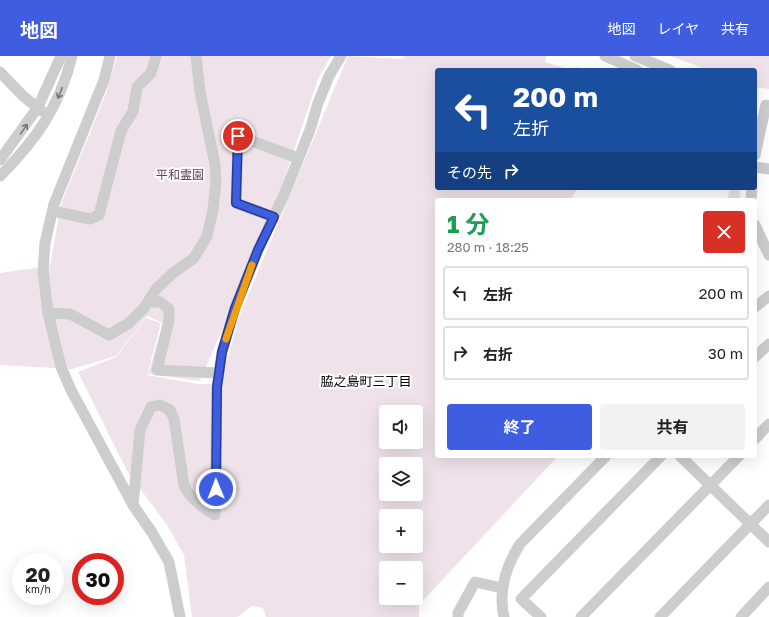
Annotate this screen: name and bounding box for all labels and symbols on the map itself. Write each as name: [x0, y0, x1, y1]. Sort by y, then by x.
one-way arrow: [56, 87, 63, 99]
pin: [221, 119, 255, 153]
one-way arrow: [20, 123, 28, 134]
park label: 平和霊園: [156, 167, 204, 182]
district label: 脇之島町三丁目: [320, 373, 412, 389]
position arrow: [195, 468, 237, 510]
speed limit sign: 30: [72, 553, 124, 605]

